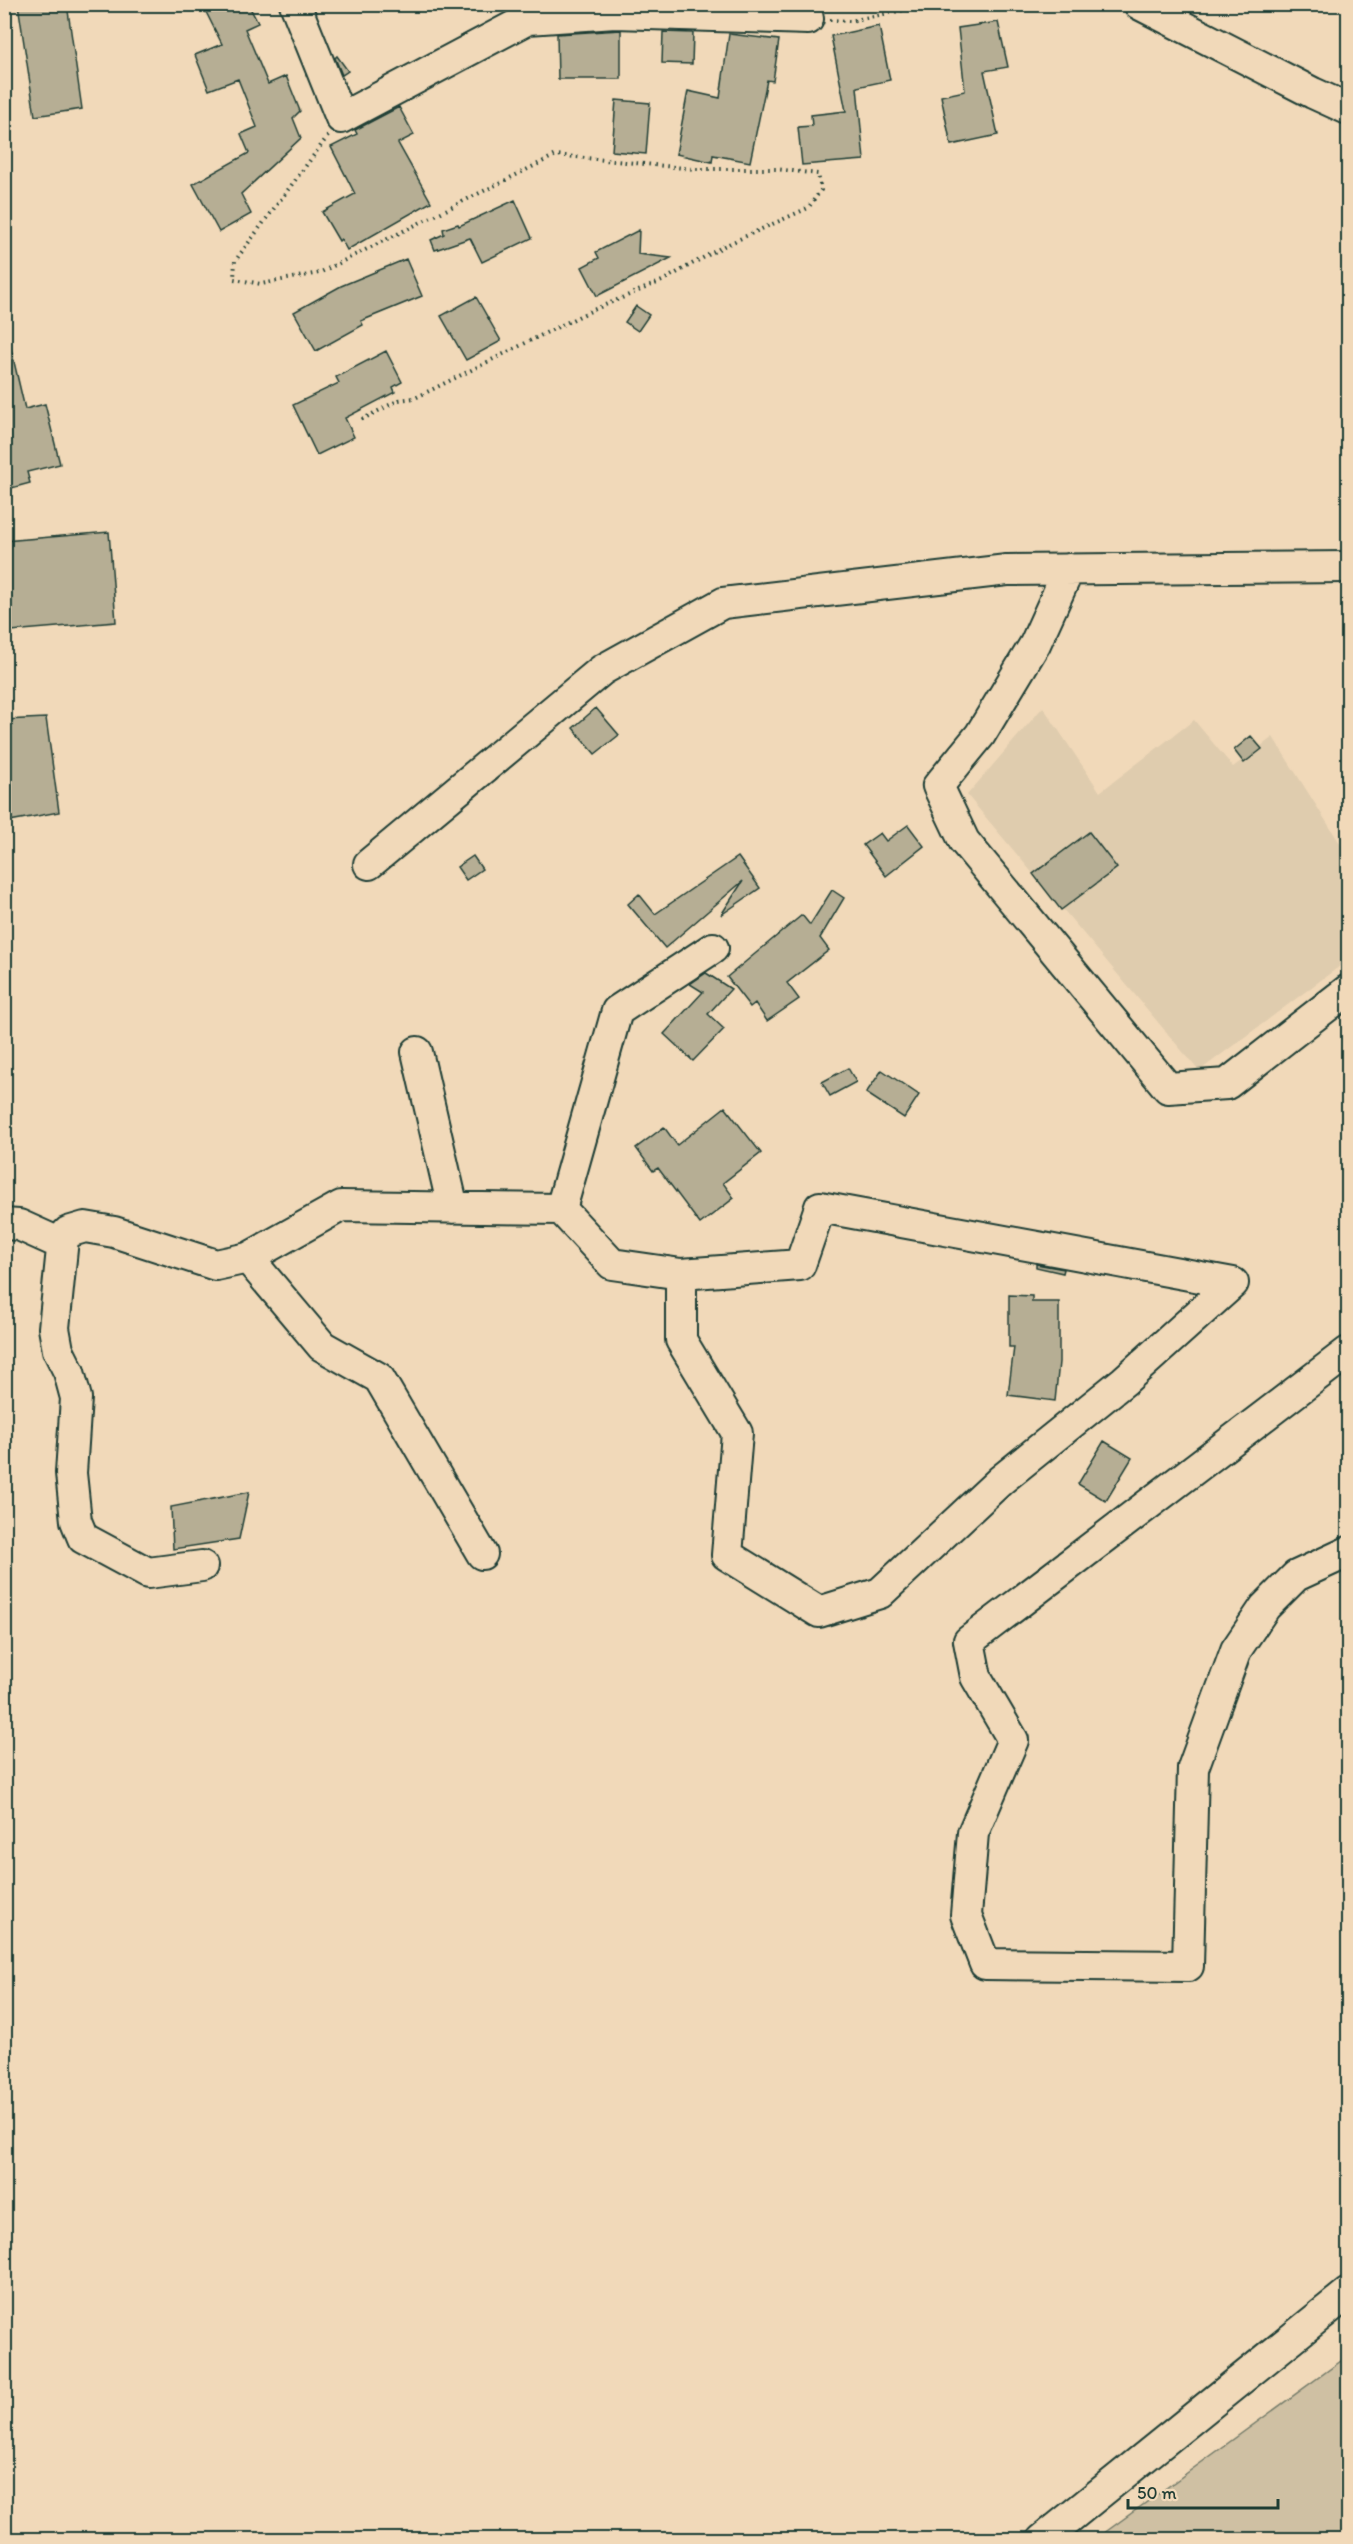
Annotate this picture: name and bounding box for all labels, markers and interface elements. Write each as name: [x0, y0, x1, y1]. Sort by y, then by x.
scale bar: [1128, 2472, 1278, 2510]
text: 50 m: [1137, 2482, 1177, 2504]

